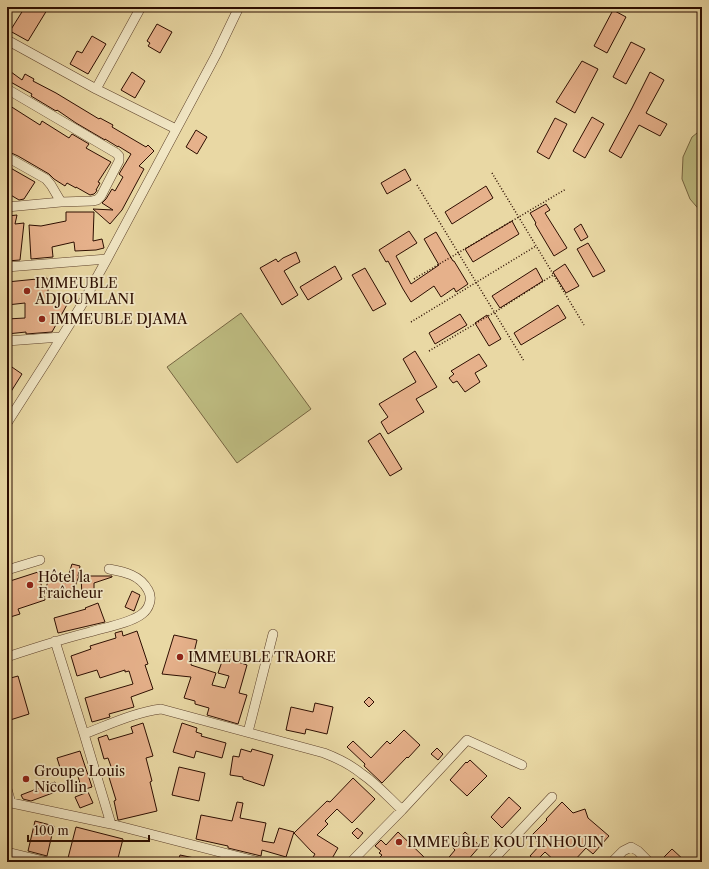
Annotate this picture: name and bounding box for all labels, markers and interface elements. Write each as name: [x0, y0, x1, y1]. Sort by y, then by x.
place label: IMMEUBLE ADJOUMLANI: [34, 274, 134, 308]
marker: IMMEUBLE ADJOUMLANI: [22, 286, 32, 296]
place label: IMMEUBLE DJAMA: [50, 310, 188, 328]
marker: IMMEUBLE DJAMA: [37, 314, 47, 324]
place label: Hôtel la Fraîcheur: [38, 568, 103, 602]
marker: Hôtel la Fraîcheur: [25, 580, 35, 590]
place label: IMMEUBLE TRAORE: [188, 648, 336, 666]
marker: IMMEUBLE TRAORE: [175, 652, 185, 662]
place label: Groupe Louis Nicollin: [34, 762, 125, 796]
marker: Groupe Louis Nicollin: [21, 774, 31, 784]
scale bar: [28, 817, 149, 843]
text: 100 m: [34, 823, 69, 838]
place label: IMMEUBLE KOUTINHOUIN: [407, 833, 605, 851]
marker: IMMEUBLE KOUTINHOUIN: [394, 837, 404, 847]

